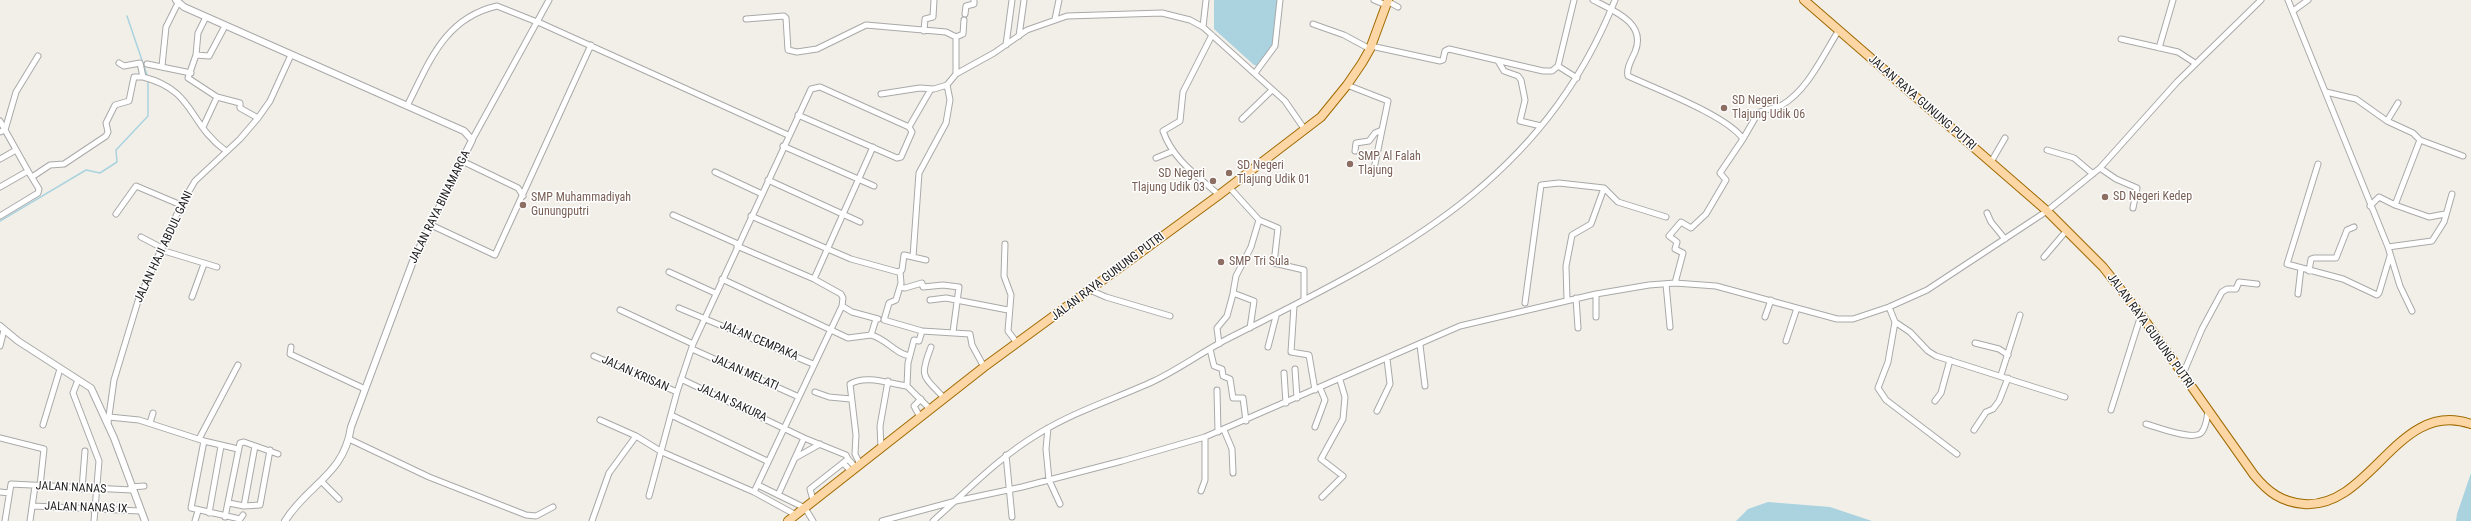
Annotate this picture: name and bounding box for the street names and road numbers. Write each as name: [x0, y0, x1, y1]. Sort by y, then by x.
street label: JALAN RAYA GUNUNG PUTRI: [1865, 52, 1979, 154]
street label: JALAN RAYA BINAMARGA: [406, 148, 474, 266]
street label: JALAN HAJI ABDUL GANI: [132, 189, 196, 305]
street label: JALAN RAYA GUNUNG PUTRI: [1049, 230, 1167, 324]
street label: JALAN RAYA GUNUNG PUTRI: [2104, 271, 2196, 391]
street label: JALAN CEMPAKA: [718, 318, 800, 364]
street label: JALAN MELATI: [709, 352, 781, 394]
street label: JALAN KRISAN: [599, 353, 671, 395]
street label: JALAN SAKURA: [695, 381, 769, 425]
street label: JALAN NANAS: [35, 479, 107, 497]
street label: JALAN NANAS IX: [44, 499, 128, 517]

